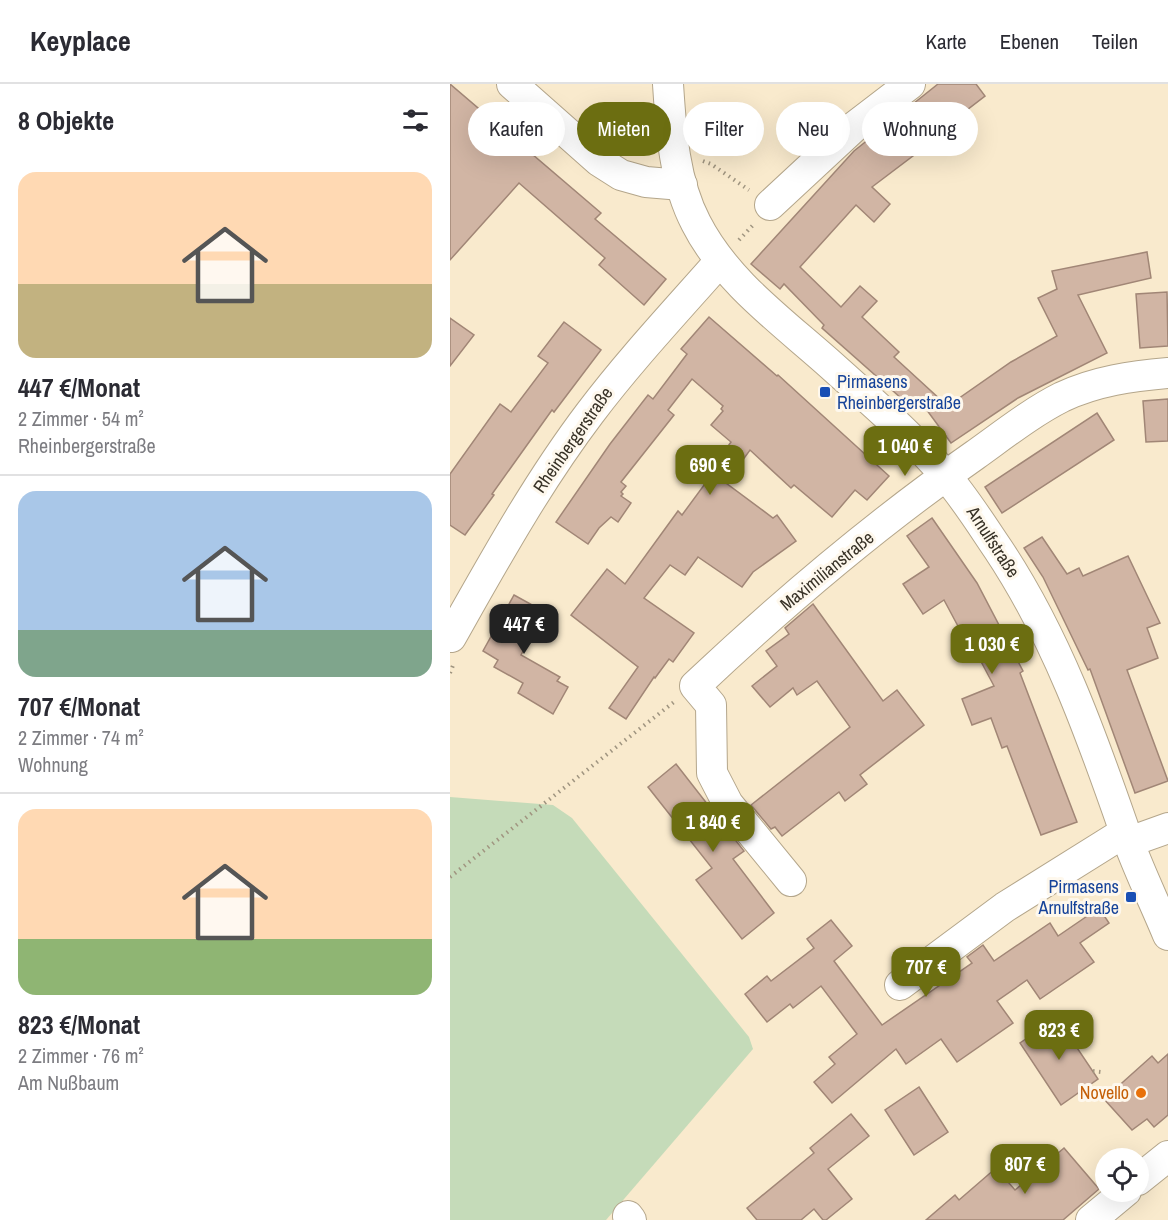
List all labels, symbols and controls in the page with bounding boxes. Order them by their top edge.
text: Keyplace [30,22,131,60]
text: Karte [926,27,967,56]
text: Ebenen [1000,27,1059,56]
text: Teilen [1092,27,1138,56]
chip: Kaufen [468,102,565,156]
chip: Mieten [577,102,671,156]
chip: Filter [683,102,764,156]
chip: Neu [776,102,850,156]
chip: Wohnung [862,102,978,156]
text: 8 Objekte [18,103,114,138]
icon: filters [399,104,432,137]
icon: home [171,211,279,319]
place label: Pirmasens Rheinbergerstraße [837,369,961,415]
text: 447 €/Monat [18,370,140,405]
street label: Rheinbergerstraße [527,382,618,498]
marker: Pirmasens Rheinbergerstraße [818,385,832,399]
text: 2 Zimmer · 54 m² [18,405,144,432]
pin: 1 040 € [850,426,960,477]
text: Rheinbergerstraße [18,432,156,459]
text: 1 040 € [878,432,932,459]
pin: 690 € [668,445,752,496]
text: 690 € [689,451,731,478]
street label: Arnulfstraße [960,500,1026,582]
street label: Maximilianstraße [775,525,879,616]
icon: home [171,530,279,638]
pin: 447 € [482,604,566,655]
text: 447 € [503,610,545,637]
pin: 1 030 € [937,624,1047,675]
text: 1 030 € [965,630,1019,657]
text: 707 €/Monat [18,689,140,724]
text: 2 Zimmer · 74 m² [18,724,144,751]
text: Wohnung [18,751,88,778]
pin: 1 840 € [658,802,768,853]
text: 1 840 € [686,808,740,835]
icon: home [171,848,279,956]
place label: Pirmasens Arnulfstraße [1038,874,1119,920]
marker: Pirmasens Arnulfstraße [1124,890,1138,904]
pin: 707 € [884,947,968,998]
text: 707 € [905,953,947,980]
text: 823 €/Monat [18,1007,140,1042]
pin: 823 € [1017,1010,1101,1061]
text: 823 € [1038,1016,1080,1043]
text: 2 Zimmer · 76 m² [18,1042,144,1069]
text: Am Nußbaum [18,1069,119,1096]
place label: Novello [1080,1080,1129,1105]
marker: Novello [1134,1086,1148,1100]
pin: 807 € [983,1144,1067,1195]
map controls [1095,1148,1149,1202]
button: locate [1095,1148,1149,1202]
text: 807 € [1004,1150,1046,1177]

